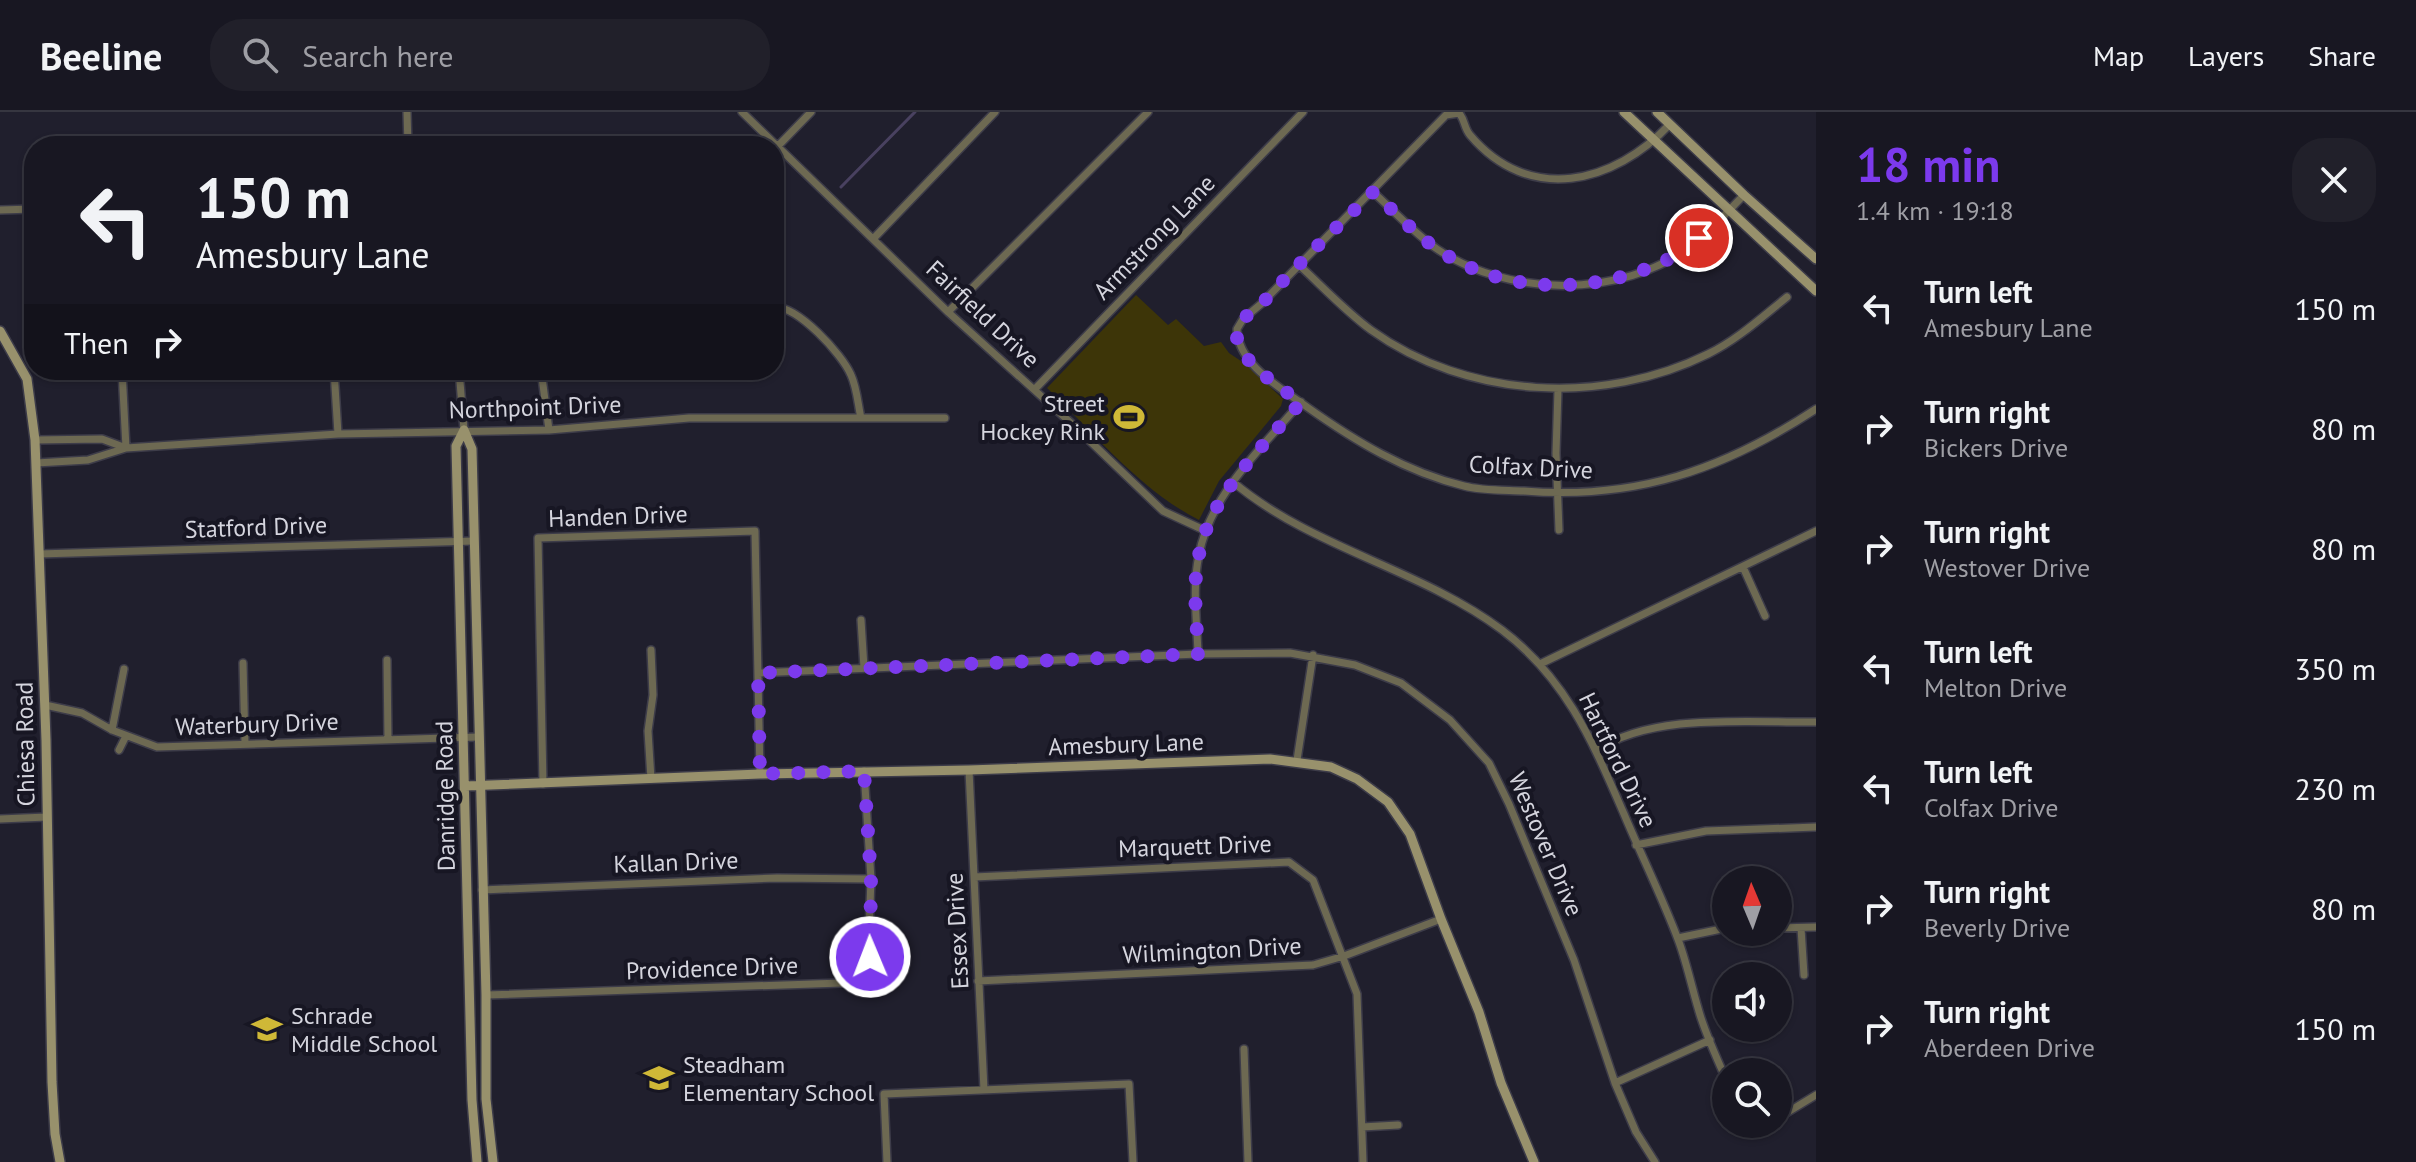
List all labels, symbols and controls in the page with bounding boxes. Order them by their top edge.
search box [210,19,770,91]
text: Beeline [40,31,162,80]
icon: search [238,33,282,77]
text: Search here [302,36,454,75]
text: Map [2093,37,2144,74]
text: Layers [2188,37,2264,74]
text: Share [2308,37,2376,74]
text: 18 min [1856,133,2000,195]
button: close [2292,138,2376,222]
text: 150 m [196,161,351,233]
icon: left [64,168,168,272]
street label: Armstrong Lane [1086,168,1222,306]
text: 1.4 km · 19:18 [1856,194,2014,227]
pin [1665,204,1733,272]
icon: arrive [1677,216,1721,260]
text: Amesbury Lane [196,231,430,278]
street label: Fairfield Drive [920,254,1046,374]
text: Turn left [1924,272,2032,311]
icon: left [1856,286,1900,330]
text: 150 m [2295,289,2376,328]
text: Amesbury Lane [1924,311,2093,344]
icon: right [145,320,189,364]
text: Then [64,323,129,362]
street label: Northpoint Drive [448,388,622,426]
place label: Street Hockey Rink [980,388,1105,447]
text: Turn right [1924,392,2050,431]
sports icon: Street Hockey Rink [1112,400,1146,434]
icon: right [1856,406,1900,450]
text: 80 m [2311,409,2376,448]
text: Bickers Drive [1924,431,2068,464]
street label: Colfax Drive [1468,448,1594,486]
street label: Handen Drive [548,498,688,534]
street label: Statford Drive [184,509,328,545]
text: Turn right [1924,512,2050,551]
icon: right [1856,526,1900,570]
text: 80 m [2311,529,2376,568]
text: Westover Drive [1924,551,2090,584]
text: Turn left [1924,632,2032,671]
icon: left [1856,646,1900,690]
text: 350 m [2295,649,2376,688]
text: Melton Drive [1924,671,2067,704]
street label: Chiesa Road [8,681,42,807]
street label: Hartford Drive [1572,687,1664,833]
street label: Waterbury Drive [175,706,339,742]
street label: Danridge Road [428,720,462,872]
street label: Amesbury Lane [1048,726,1204,762]
text: Turn left [1924,752,2032,791]
icon: left [1856,766,1900,810]
street label: Westover Drive [1502,767,1590,921]
text: 230 m [2295,769,2376,808]
text: Colfax Drive [1924,791,2058,824]
street label: Marquett Drive [1118,828,1272,864]
street label: Kallan Drive [613,844,739,880]
north arrow [1712,866,1792,946]
map controls [1712,866,1792,1138]
street label: Essex Drive [938,872,976,990]
text: Turn right [1924,872,2050,911]
icon: right [1856,886,1900,930]
text: 80 m [2311,889,2376,928]
text: Beverly Drive [1924,911,2070,944]
position arrow [828,915,912,999]
street label: Wilmington Drive [1122,930,1302,970]
street label: Providence Drive [625,950,799,986]
button: sound [1712,962,1792,1042]
text: Turn right [1924,992,2050,1031]
place label: Schrade Middle School [291,1000,437,1059]
icon: right [1856,1006,1900,1050]
text: 150 m [2295,1009,2376,1048]
school or university icon: Schrade Middle School [250,1012,284,1046]
text: Aberdeen Drive [1924,1031,2095,1064]
place label: Steadham Elementary School [683,1049,874,1108]
button: search [1712,1058,1792,1138]
school or university icon: Steadham Elementary School [642,1061,676,1095]

